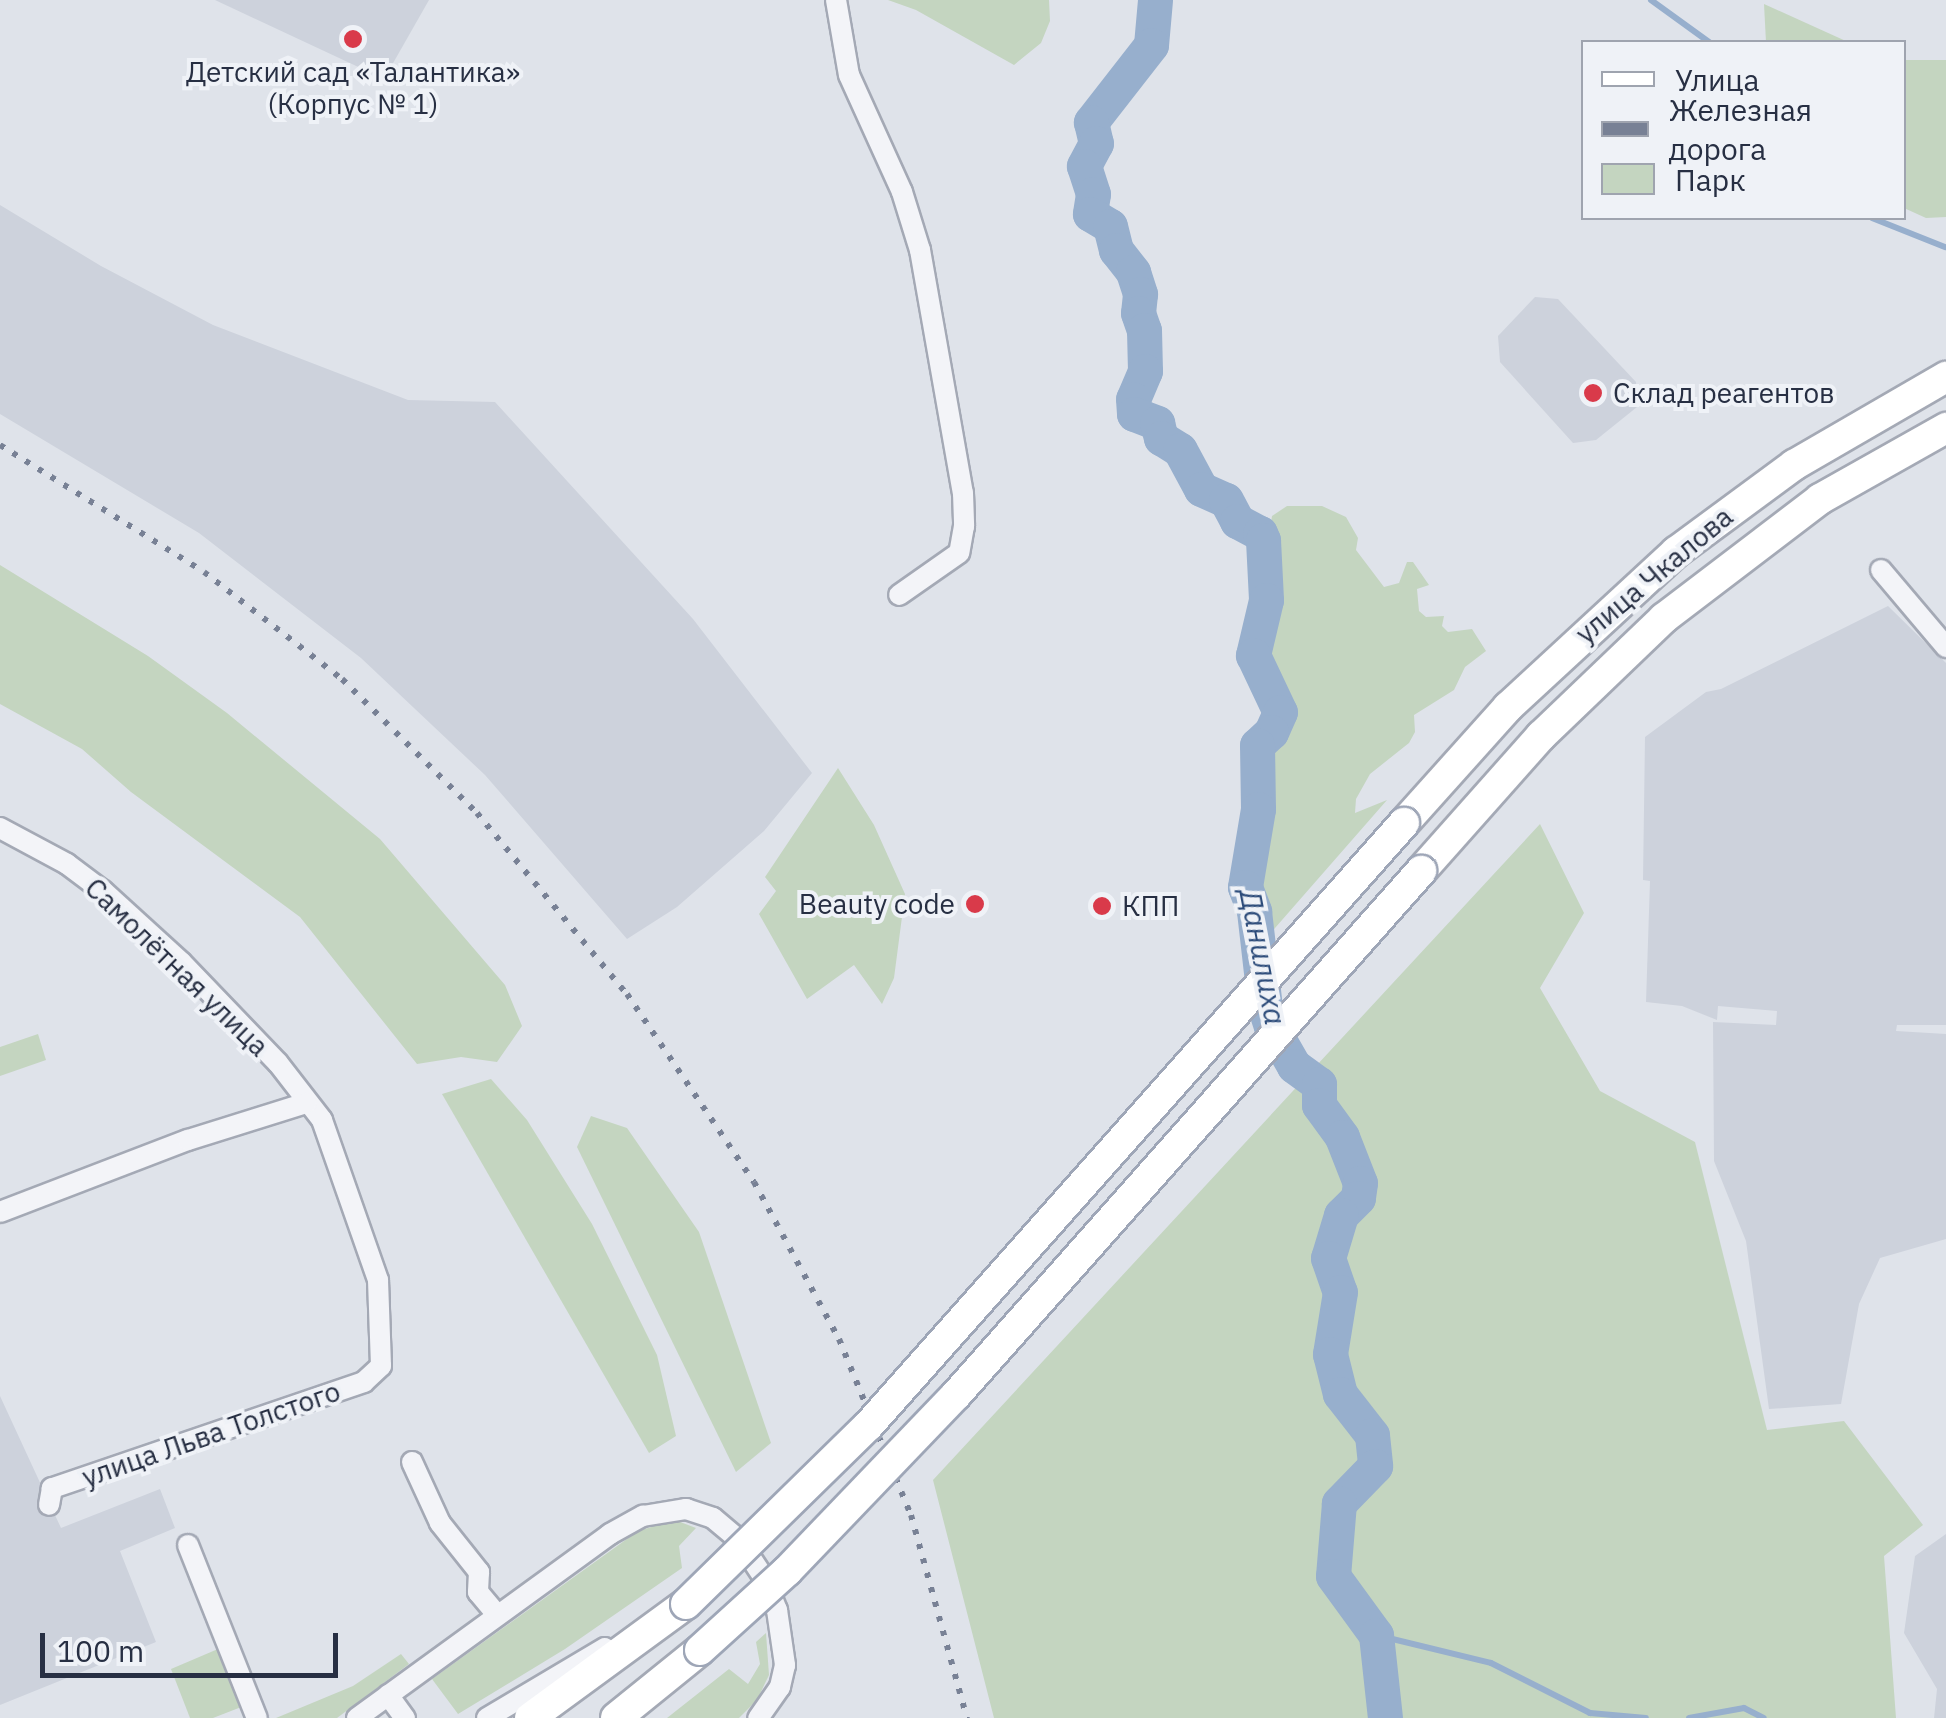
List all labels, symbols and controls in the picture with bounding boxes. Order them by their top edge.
marker: Детский сад «Талантика» (Корпус № 1) [342,28,364,50]
legend [1581,40,1906,220]
place label: Детский сад «Талантика» (Корпус № 1) [186,55,520,121]
text: Улица [1675,60,1760,99]
text: Железная дорога [1669,90,1812,168]
text: Парк [1675,160,1746,199]
place label: Склад реагентов [1613,376,1835,410]
marker: Склад реагентов [1582,382,1604,404]
street label: улица Чкалова [1569,500,1739,650]
street label: Самолётная улица [78,871,276,1063]
water label: Данилиха [1232,886,1294,1028]
place label: Beauty code [799,887,955,921]
place label: КПП [1122,889,1179,923]
marker: Beauty code [964,893,986,915]
marker: КПП [1091,895,1113,917]
street label: улица Льва Толстого [78,1374,344,1494]
scale bar [45,1613,342,1675]
text: 100 m [57,1631,144,1670]

